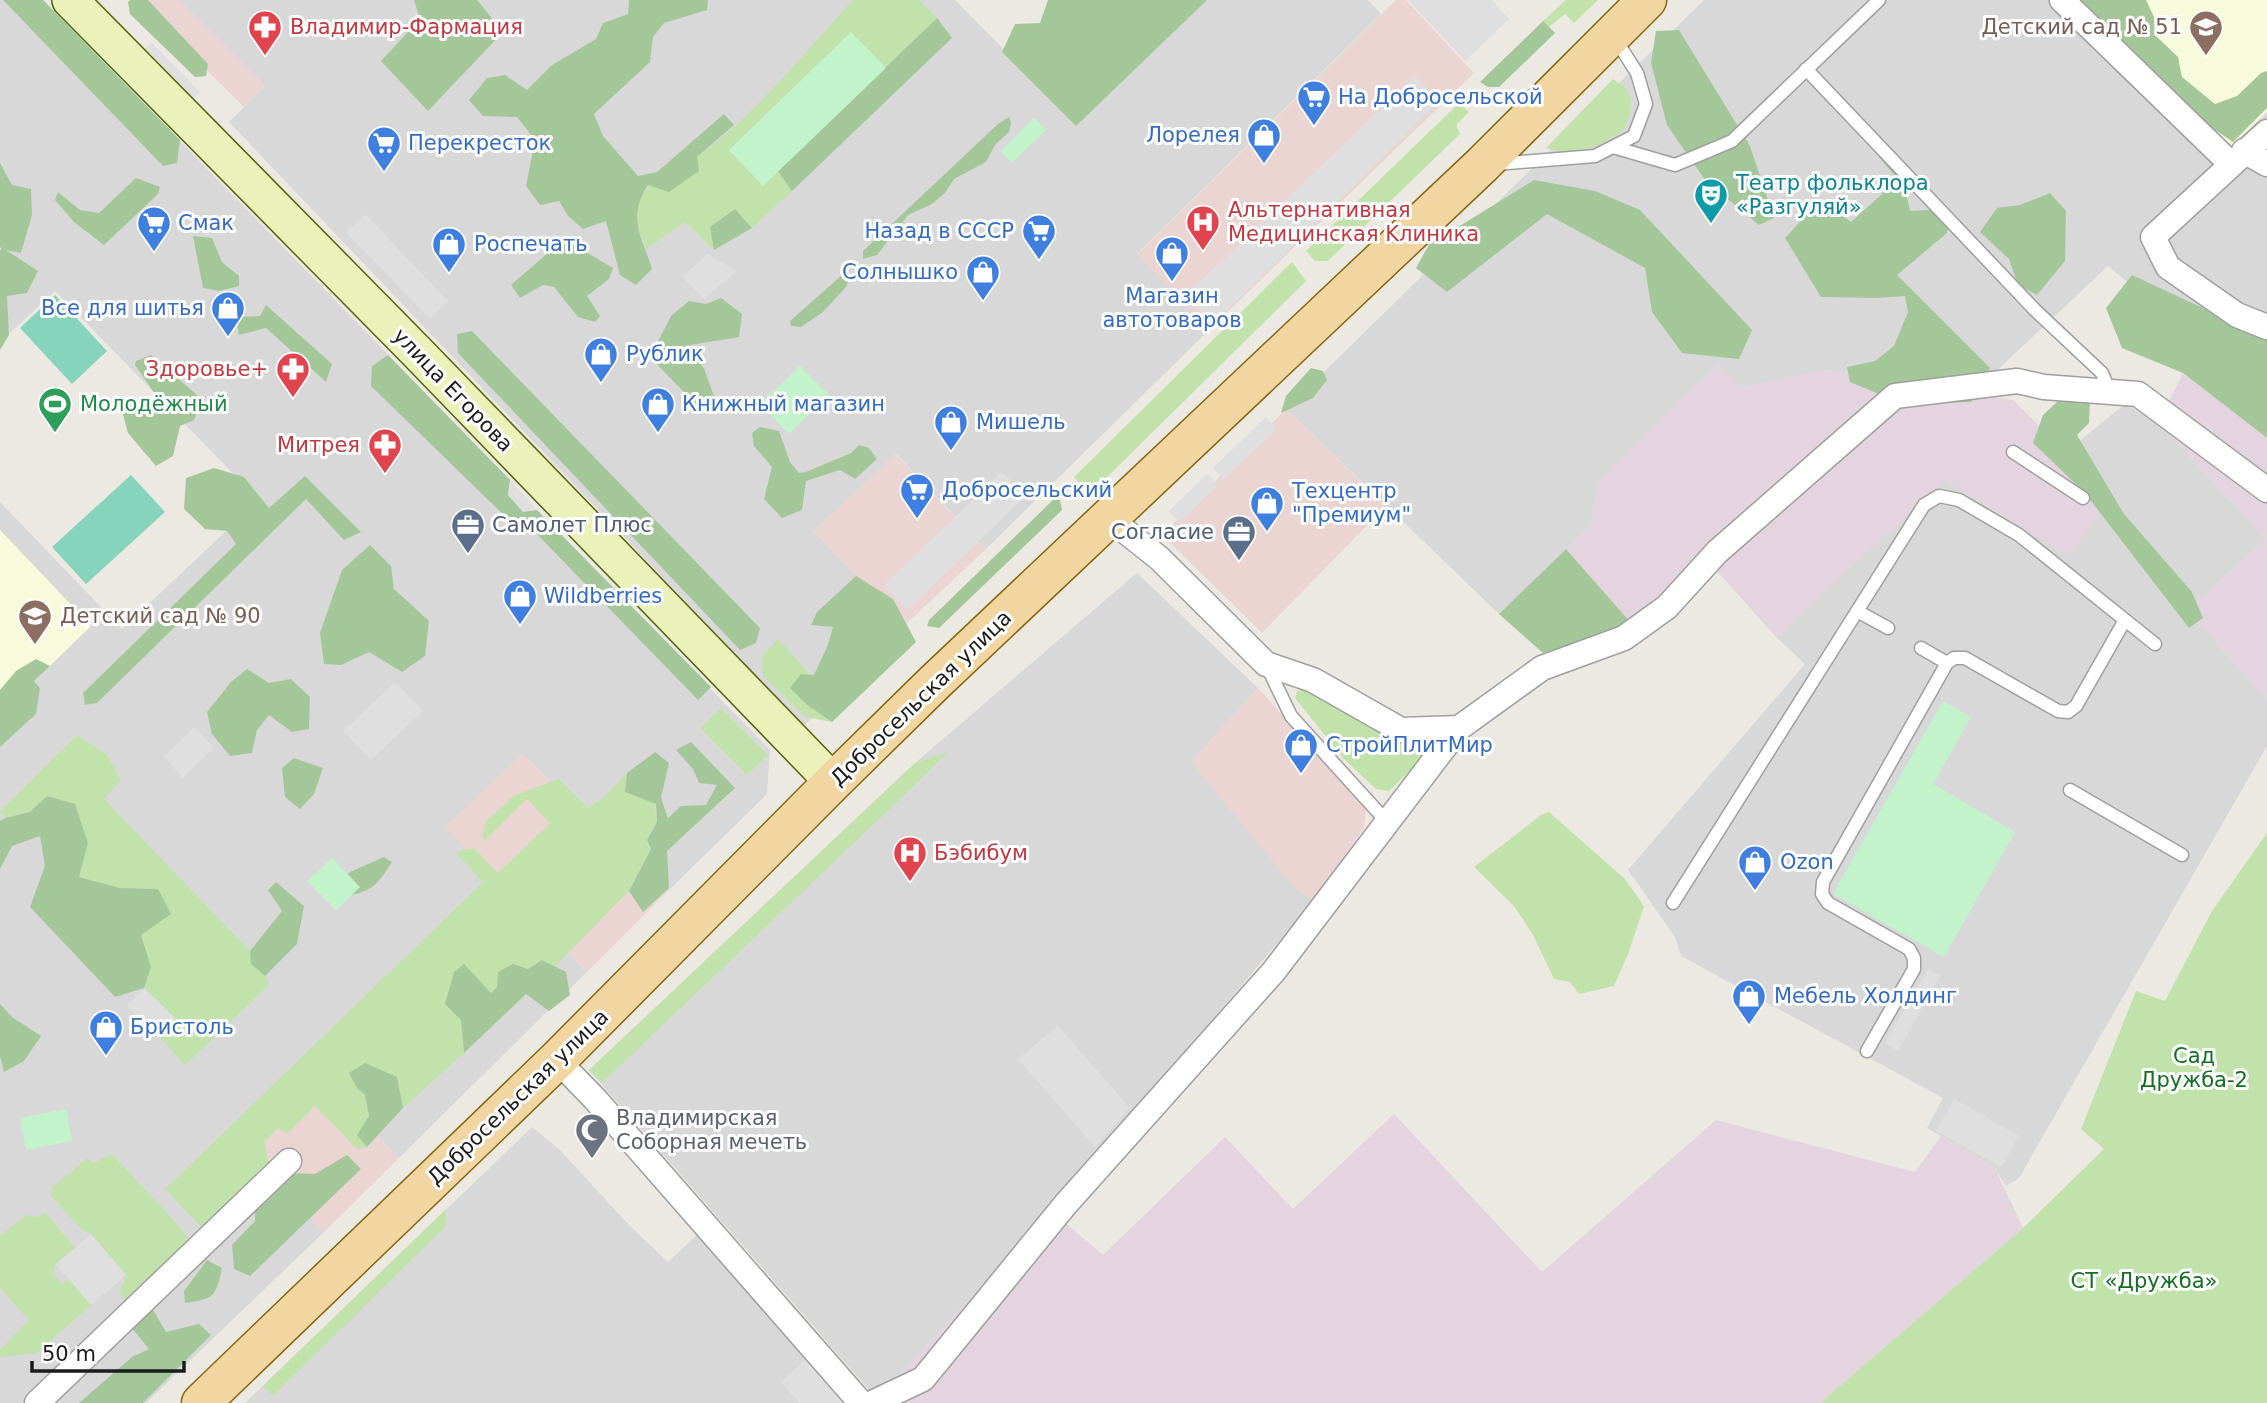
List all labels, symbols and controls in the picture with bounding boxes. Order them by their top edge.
pharmacy icon: Владимир-Фармация [246,8,284,57]
school or university icon: Детский сад № 51 [2187,8,2225,57]
place label: Владимир-Фармация [290,15,523,39]
place label: Детский сад № 51 [1981,15,2182,39]
supermarket icon: На Добросельской [1295,78,1333,127]
place label: На Добросельской [1338,85,1543,109]
shop icon: Лорелея [1245,116,1283,165]
place label: Лорелея [1146,123,1240,147]
supermarket icon: Перекресток [365,124,403,173]
place label: Перекресток [408,131,551,155]
place label: Театр фольклора «Разгуляй» [1735,171,1929,219]
theatre icon: Театр фольклора «Разгуляй» [1692,176,1730,225]
place label: Альтернативная Mедицинская Kлиника [1228,198,1479,246]
hospital icon: Альтернативная Mедицинская Kлиника [1184,203,1222,252]
supermarket icon: Смак [135,204,173,253]
place label: Смак [178,211,234,235]
supermarket icon: Назад в СССР [1020,212,1058,261]
place label: Назад в СССР [864,219,1014,243]
shop icon: Роспечать [430,225,468,274]
place label: Роспечать [474,232,588,256]
shop icon: Магазин автотоваров [1153,234,1191,283]
shop icon: Солнышко [964,253,1002,302]
place label: Солнышко [842,260,958,284]
place label: Магазин автотоваров [1102,284,1242,332]
shop icon: Все для шитья [209,289,247,338]
place label: Все для шитья [41,296,204,320]
street label: улица Егорова [388,323,518,457]
shop icon: Рублик [582,335,620,384]
place label: Рублик [626,342,704,366]
pharmacy icon: Здоровье+ [274,350,312,399]
place label: Здоровье+ [146,357,268,381]
sports icon: Молодёжный [36,385,74,434]
shop icon: Книжный магазин [639,385,677,434]
place label: Молодёжный [80,392,228,416]
place label: Книжный магазин [682,392,885,416]
shop icon: Мишель [932,403,970,452]
place label: Мишель [976,410,1066,434]
pharmacy icon: Митрея [366,426,404,475]
place label: Митрея [277,433,360,457]
supermarket icon: Добросельский [898,471,936,520]
place label: Добросельский [942,478,1112,502]
place label: Техцентр "Премиум" [1291,479,1411,527]
shop icon: Техцентр "Премиум" [1248,484,1286,533]
office icon: Самолет Плюс [449,506,487,555]
place label: Самолет Плюс [492,513,652,537]
office icon: Согласие [1220,513,1258,562]
place label: Согласие [1111,520,1214,544]
shop icon: Wildberries [501,577,539,626]
place label: Wildberries [544,584,662,608]
school or university icon: Детский сад № 90 [16,597,54,646]
place label: Детский сад № 90 [60,604,261,628]
street label: Добросельская улица [826,605,1016,791]
shop icon: СтройПлитМир [1282,726,1320,775]
place label: СтройПлитМир [1326,733,1493,757]
hospital icon: Бэбибум [891,834,929,883]
place label: Бэбибум [934,841,1028,865]
shop icon: Ozon [1736,843,1774,892]
place label: Ozon [1780,850,1834,874]
shop icon: Мебель Холдинг [1730,977,1768,1026]
place label: Мебель Холдинг [1774,984,1957,1008]
street label: Добросельская улица [423,1004,613,1190]
shop icon: Бристоль [87,1008,125,1057]
place label: Бристоль [130,1015,234,1039]
park label: Сад Дружба-2 [2140,1044,2248,1092]
place label: Владимирская Соборная мечеть [616,1106,807,1154]
mosque icon: Владимирская Соборная мечеть [573,1111,611,1160]
park label: СТ «Дружба» [2071,1269,2217,1293]
scale bar [32,1330,184,1374]
text: 50 m [42,1342,96,1366]

